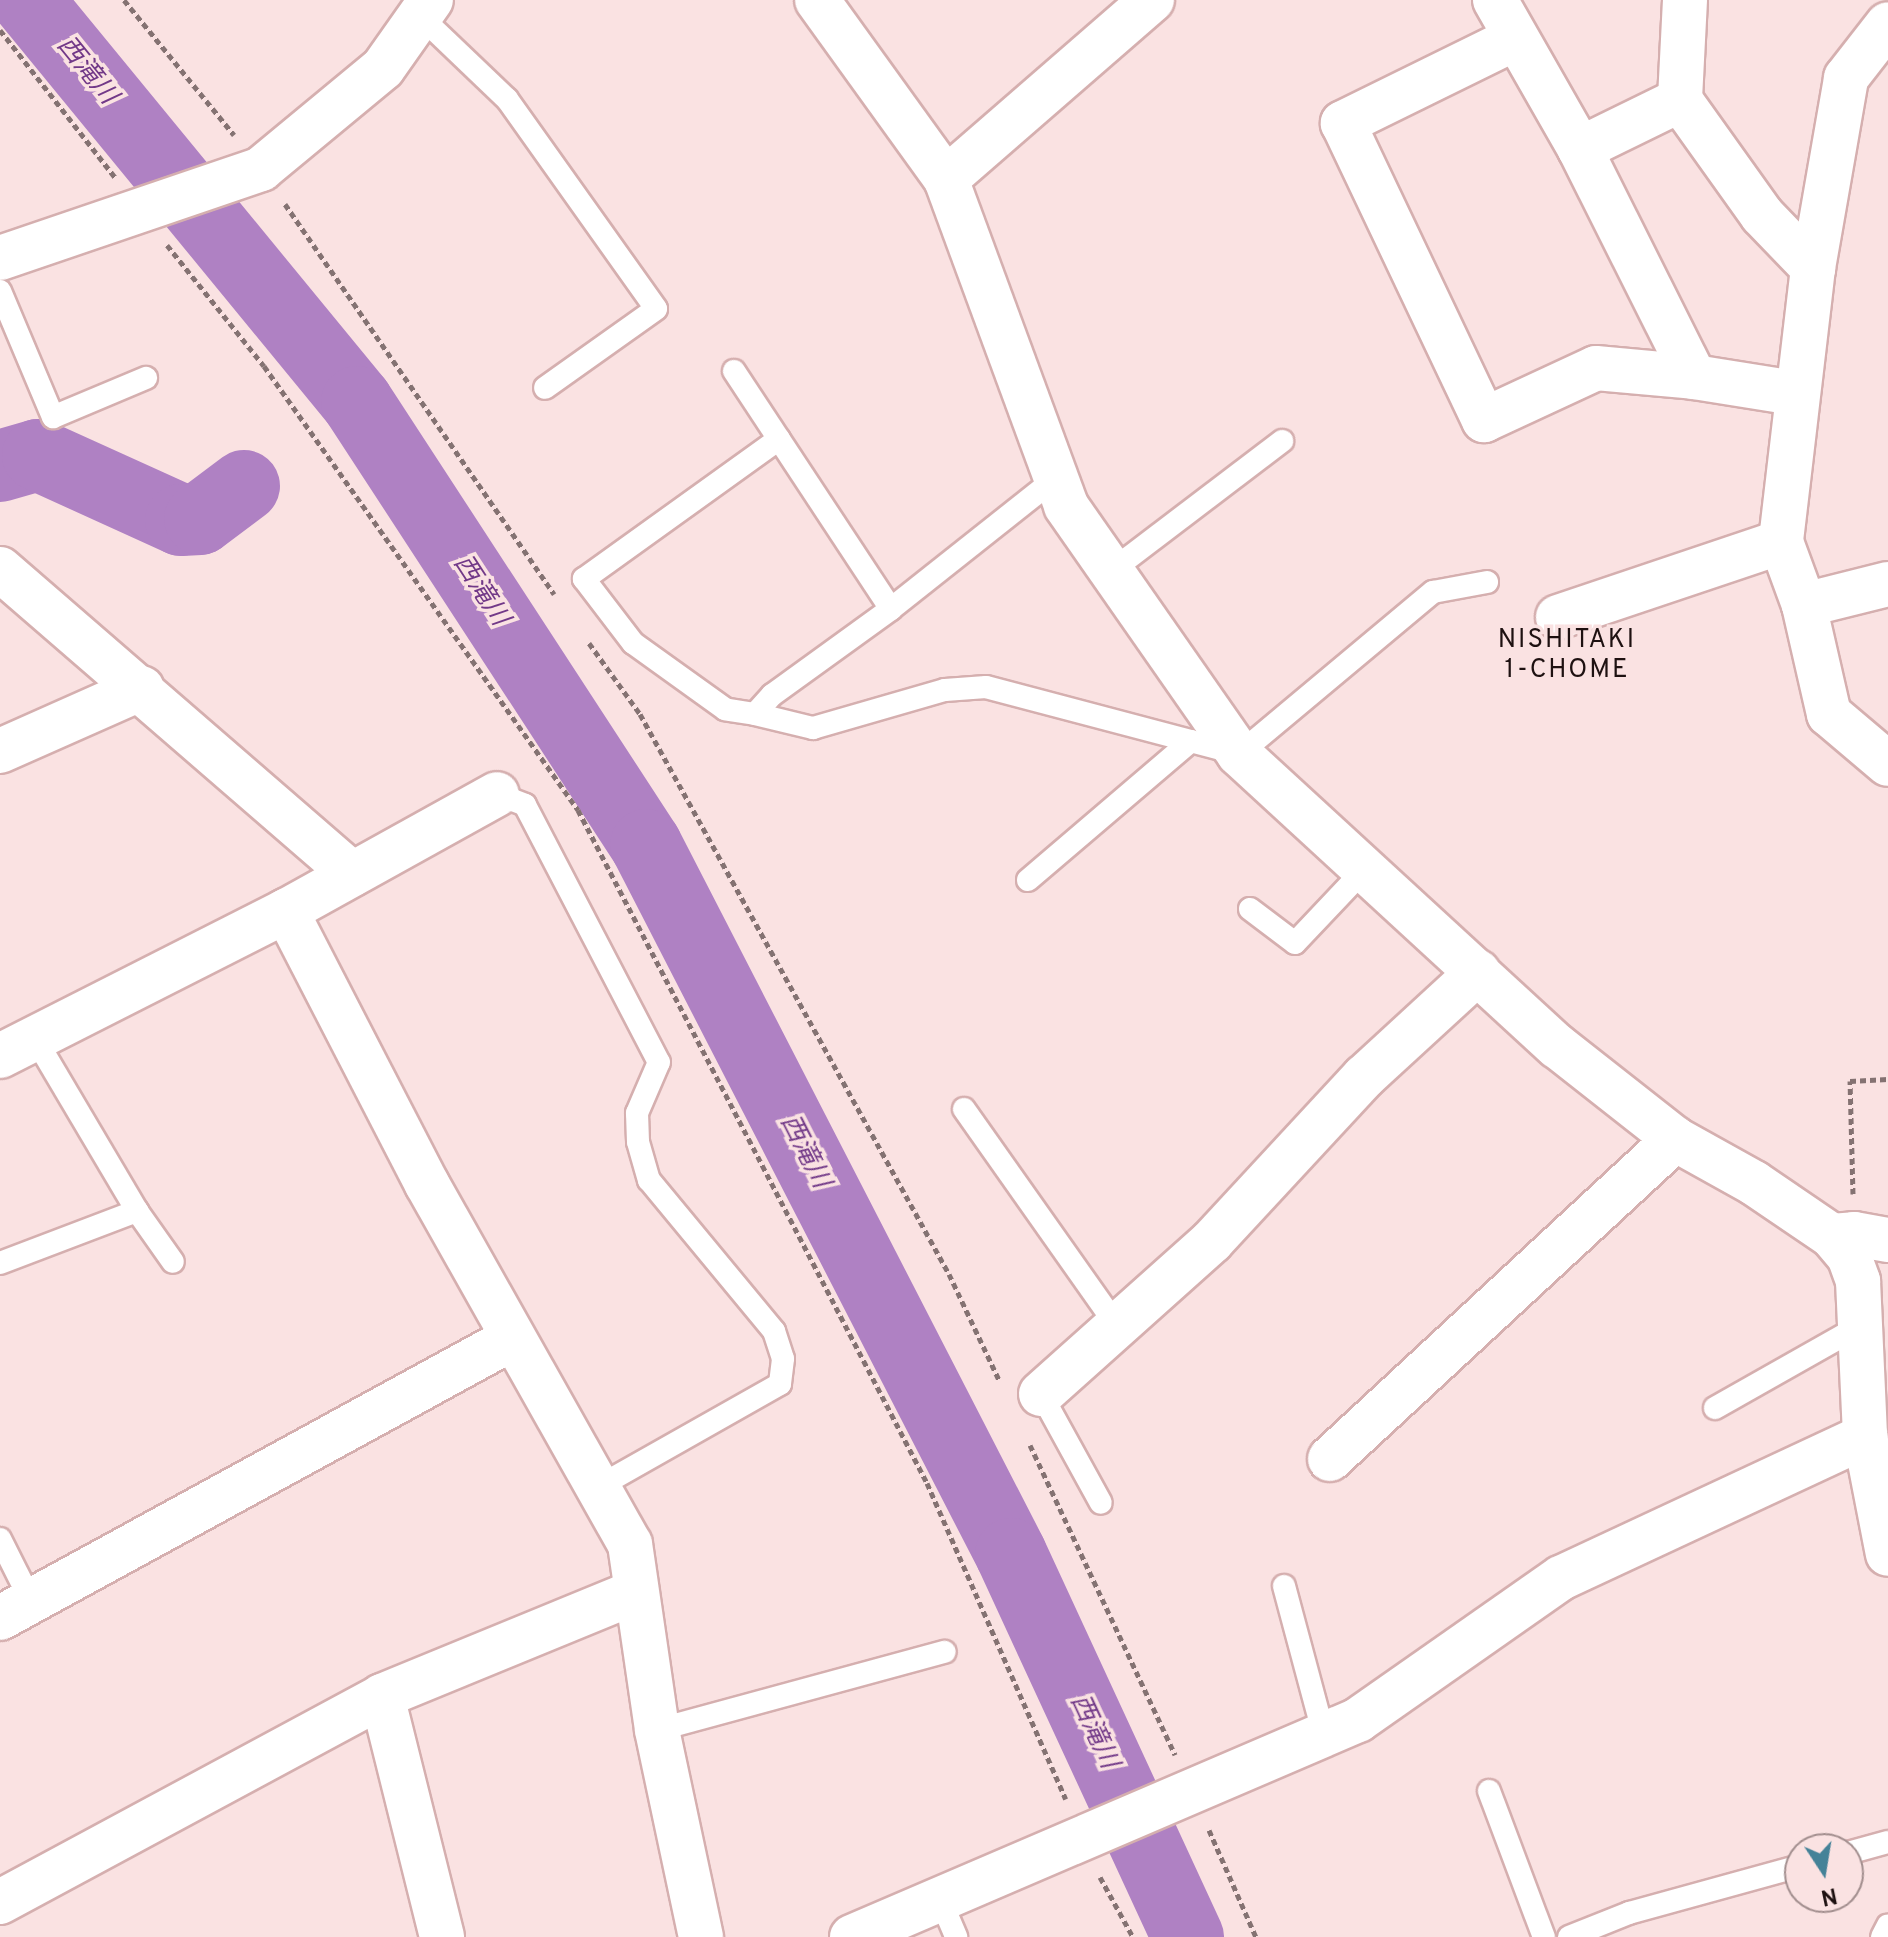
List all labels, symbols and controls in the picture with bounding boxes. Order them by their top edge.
water label: 西滝川 [49,31,123,111]
water label: 西滝川 [446,550,514,632]
district label: NISHITAKI 1-CHOME [1498,625,1636,686]
water label: 西滝川 [772,1110,836,1194]
water label: 西滝川 [1062,1690,1124,1774]
north arrow [1784,1833,1864,1913]
text: N [1818,1880,1839,1910]

